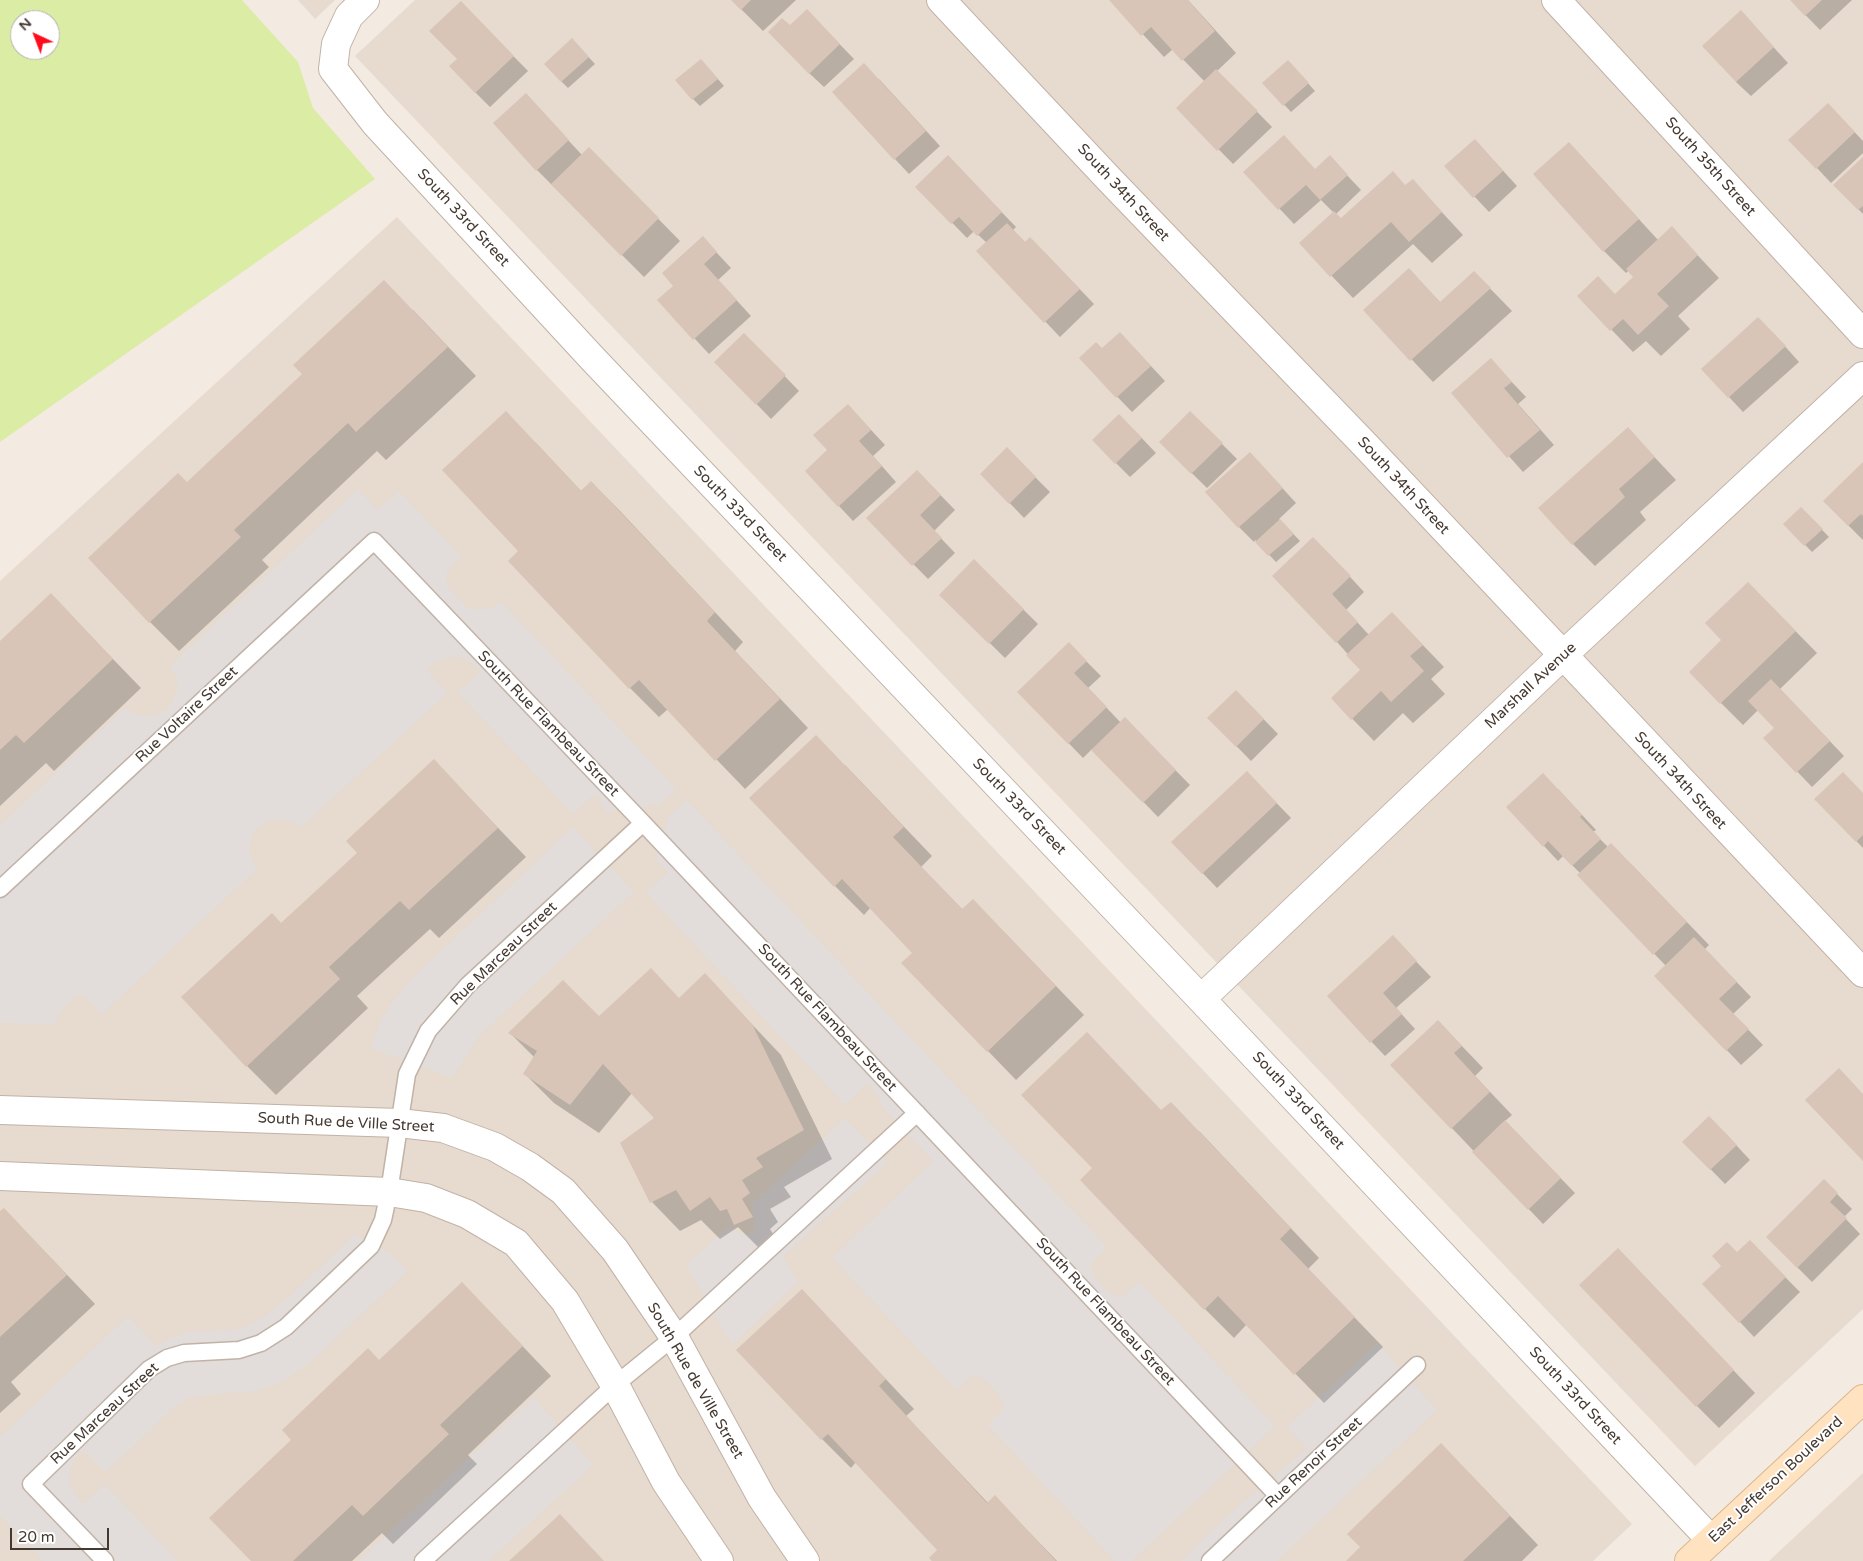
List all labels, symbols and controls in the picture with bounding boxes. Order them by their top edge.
north arrow [10,10,60,60]
text: N [15,14,35,34]
street label: South 35th Street [1661,114,1759,220]
street label: South 34th Street [1073,141,1173,245]
street label: South 33rd Street [413,165,513,271]
street label: South 34th Street [1353,434,1453,538]
street label: South 33rd Street [689,462,791,566]
street label: Marshall Avenue [1482,639,1580,733]
street label: South Rue Flambeau Street [474,647,622,801]
street label: Rue Voltaire Street [132,663,242,767]
street label: South 34th Street [1630,729,1730,833]
street label: South 33rd Street [968,755,1070,859]
street label: Rue Marceau Street [447,898,561,1010]
street label: South Rue Flambeau Street [754,940,900,1096]
street label: South 33rd Street [1248,1048,1348,1154]
street label: South Rue de Ville Street [257,1109,435,1137]
street label: South Rue Flambeau Street [1032,1234,1178,1390]
street label: South Rue de Ville Street [643,1300,747,1462]
street label: South 33rd Street [1525,1343,1625,1449]
street label: Rue Marceau Street [47,1359,163,1469]
street label: Rue Renoir Street [1262,1413,1366,1513]
street label: East Jefferson Boulevard [1705,1413,1847,1547]
scale bar [12,1518,111,1550]
text: 20 m [18,1528,55,1546]

